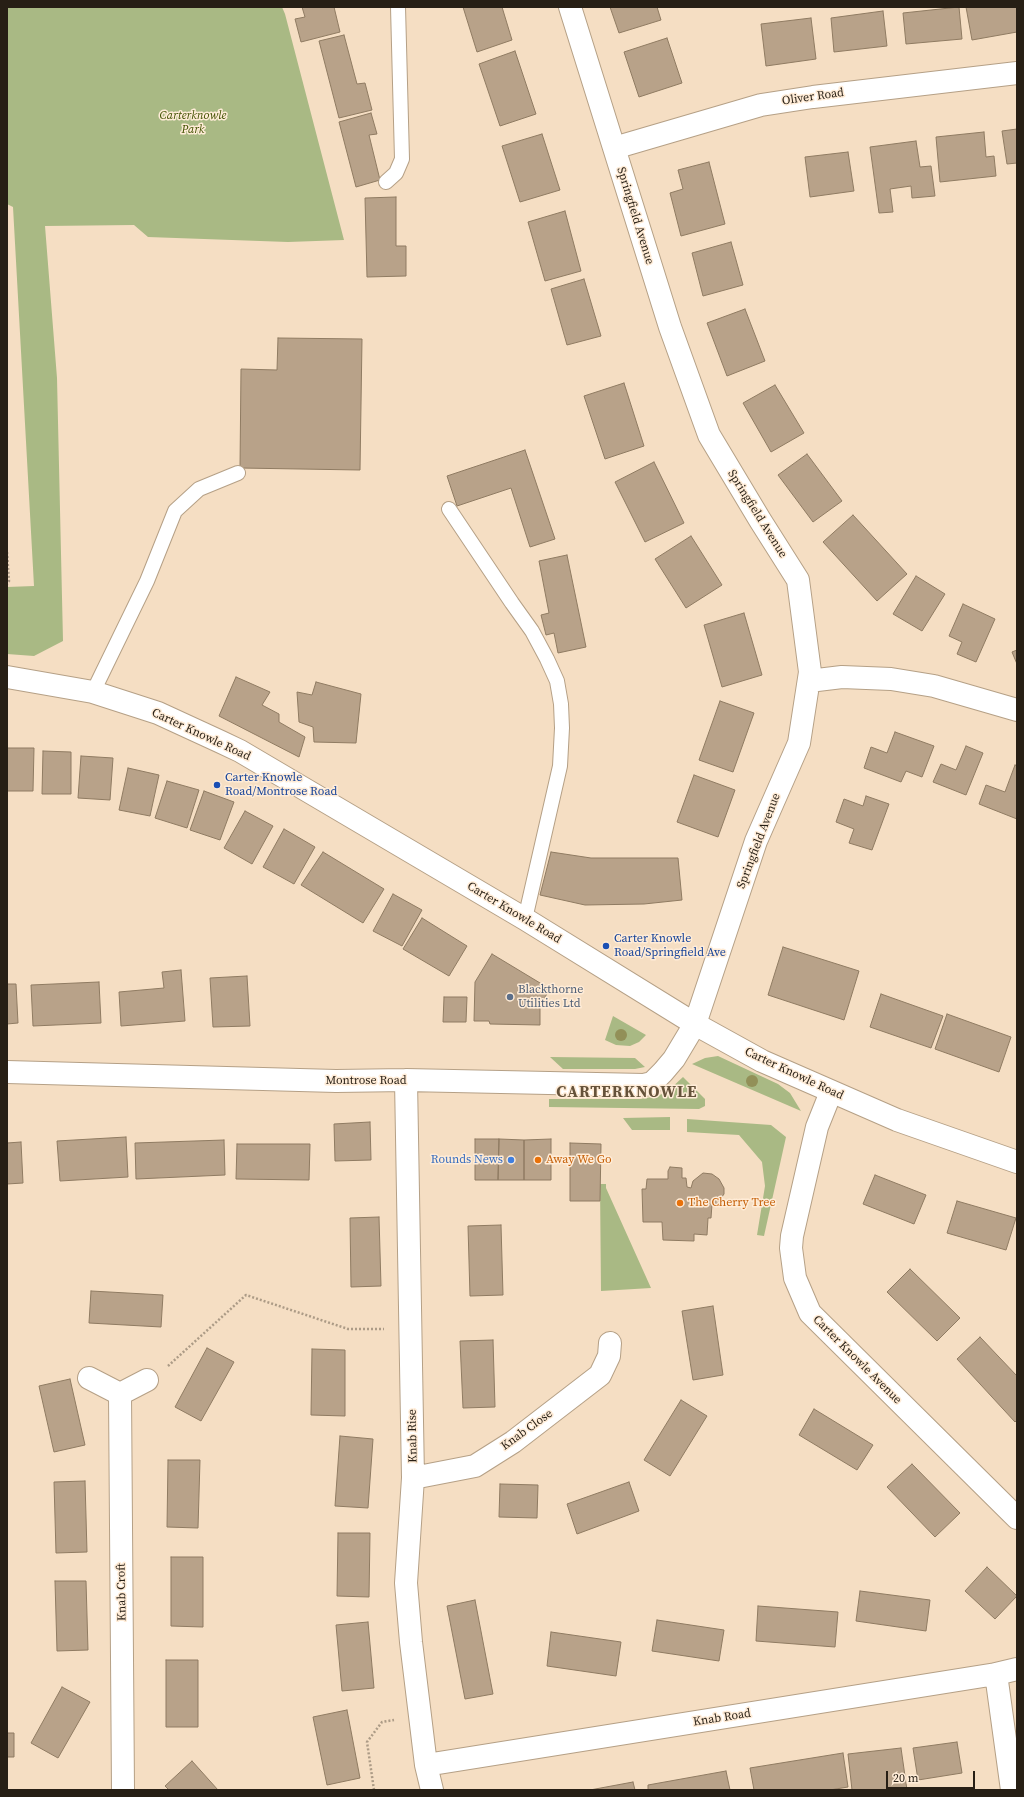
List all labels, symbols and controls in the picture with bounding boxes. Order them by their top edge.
street label: Oliver Road [781,86,845,108]
park label: Carterknowle Park [160,109,226,137]
street label: Springfield Avenue [613,166,657,266]
street label: Springfield Avenue [724,467,790,561]
street label: Carter Knowle Road [149,706,253,764]
place label: Carter Knowle Road/Montrose Road [225,771,337,799]
marker: Carter Knowle Road/Montrose Road [212,780,222,790]
street label: Springfield Avenue [734,791,784,891]
street label: Carter Knowle Road [464,879,564,947]
place label: Carter Knowle Road/Springfield Ave [614,932,726,960]
marker: Carter Knowle Road/Springfield Ave [601,941,611,951]
place label: Blackthorne Utilities Ltd [518,983,583,1011]
marker: Blackthorne Utilities Ltd [505,992,515,1002]
street label: Carter Knowle Road [742,1045,846,1103]
street label: Montrose Road [325,1074,407,1088]
district label: CARTERKNOWLE [556,1083,698,1103]
place label: Rounds News [431,1153,503,1167]
place label: Away We Go [546,1153,612,1167]
marker: Rounds News [506,1155,516,1165]
marker: Away We Go [533,1155,543,1165]
place label: The Cherry Tree [688,1196,776,1210]
marker: The Cherry Tree [675,1198,685,1208]
street label: Carter Knowle Avenue [810,1313,904,1407]
street label: Knab Close [498,1406,556,1454]
street label: Knab Rise [405,1409,421,1463]
street label: Knab Croft [114,1563,130,1621]
street label: Knab Road [692,1706,752,1730]
scale bar [888,1763,977,1789]
text: 20 m [893,1770,919,1786]

